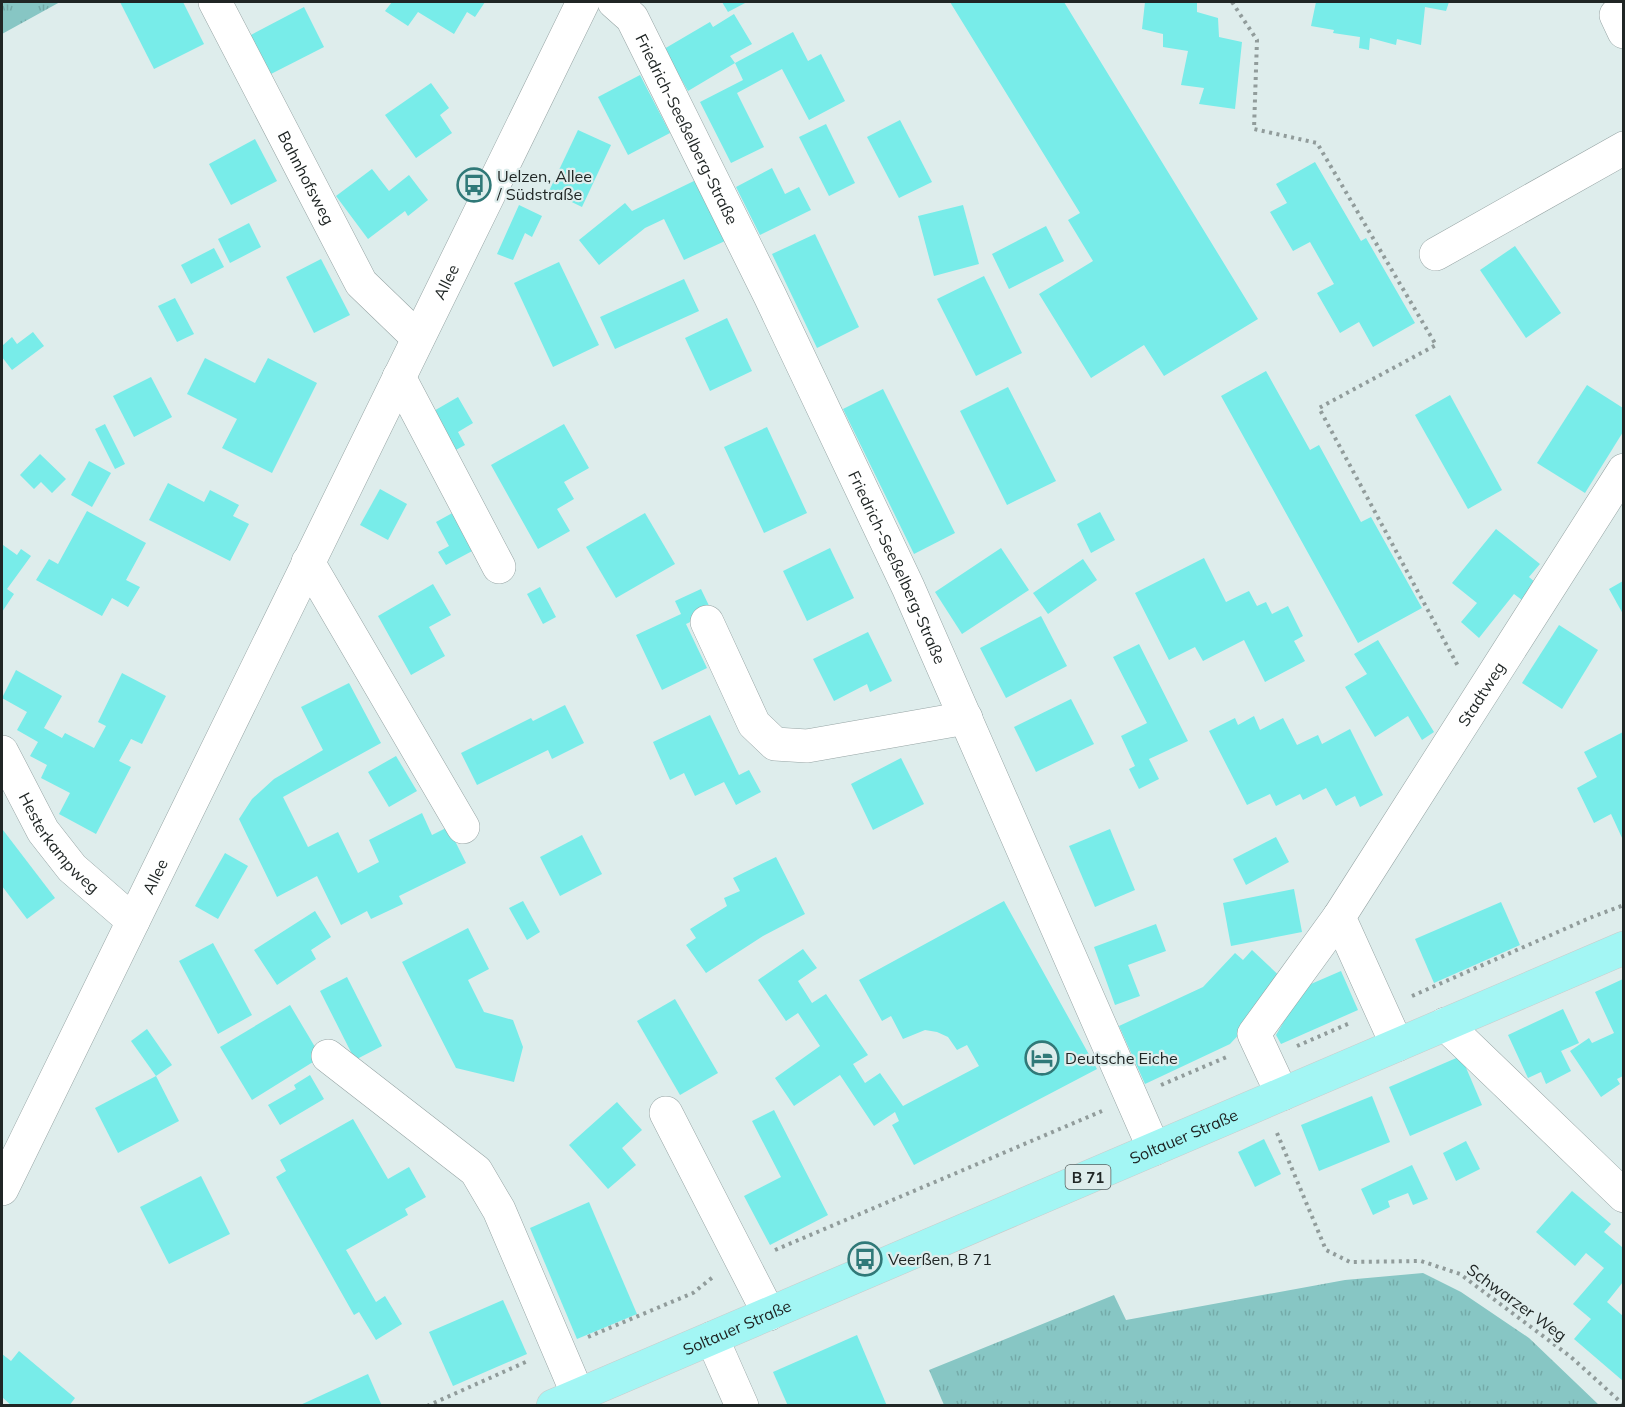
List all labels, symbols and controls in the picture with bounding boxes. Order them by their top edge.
street label: Friedrich-Seeßelberg-Straße [631,30,743,228]
street label: Bahnhofsweg [274,127,339,228]
place label: Uelzen, Allee / Südstraße [496,166,592,204]
bus stop icon: Uelzen, Allee / Südstraße [456,167,492,203]
street label: Allee [429,261,463,303]
street label: Friedrich-Seeßelberg-Straße [844,467,950,667]
street label: Stadtweg [1453,658,1509,730]
street label: Hesterkampweg [15,789,104,897]
street label: Allee [138,855,172,897]
hotel icon: Deutsche Eiche [1024,1040,1060,1076]
place label: Deutsche Eiche [1065,1048,1178,1068]
street label: Soltauer Straße [1127,1104,1241,1168]
road number: B 71 [1066,1165,1110,1189]
bus stop icon: Veerßen, B 71 [847,1241,883,1277]
place label: Veerßen, B 71 [888,1249,992,1269]
street label: Schwarzer Weg [1463,1259,1571,1345]
street label: Soltauer Straße [680,1295,794,1359]

